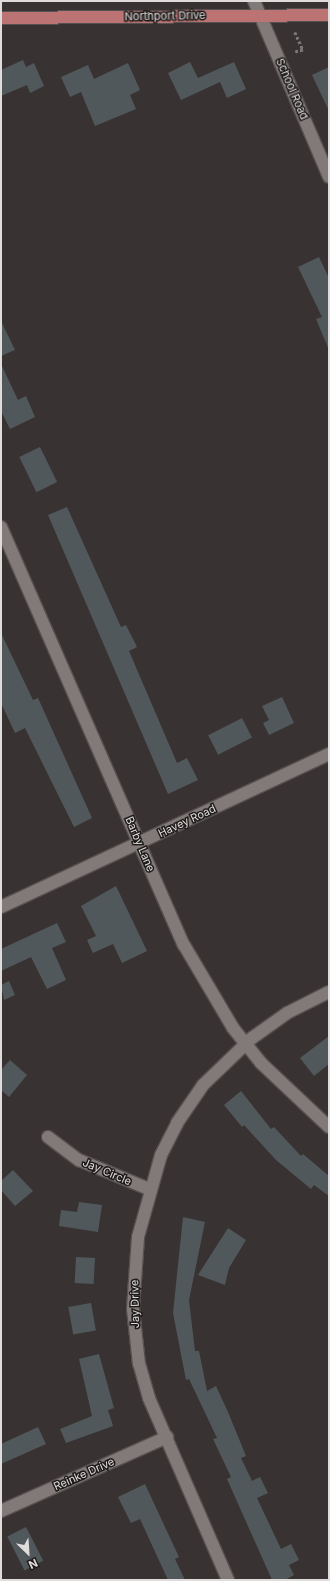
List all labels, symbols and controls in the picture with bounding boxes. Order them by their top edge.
street label: Northport Drive [124,9,206,23]
street label: School Road [273,56,311,122]
street label: Havey Road [156,802,218,840]
street label: Barby Lane [122,814,158,874]
street label: Jay Circle [81,1156,133,1188]
street label: Jay Drive [128,1279,142,1329]
street label: Reinke Drive [52,1455,116,1493]
north arrow [8,1533,48,1573]
text: N [26,1556,40,1572]

